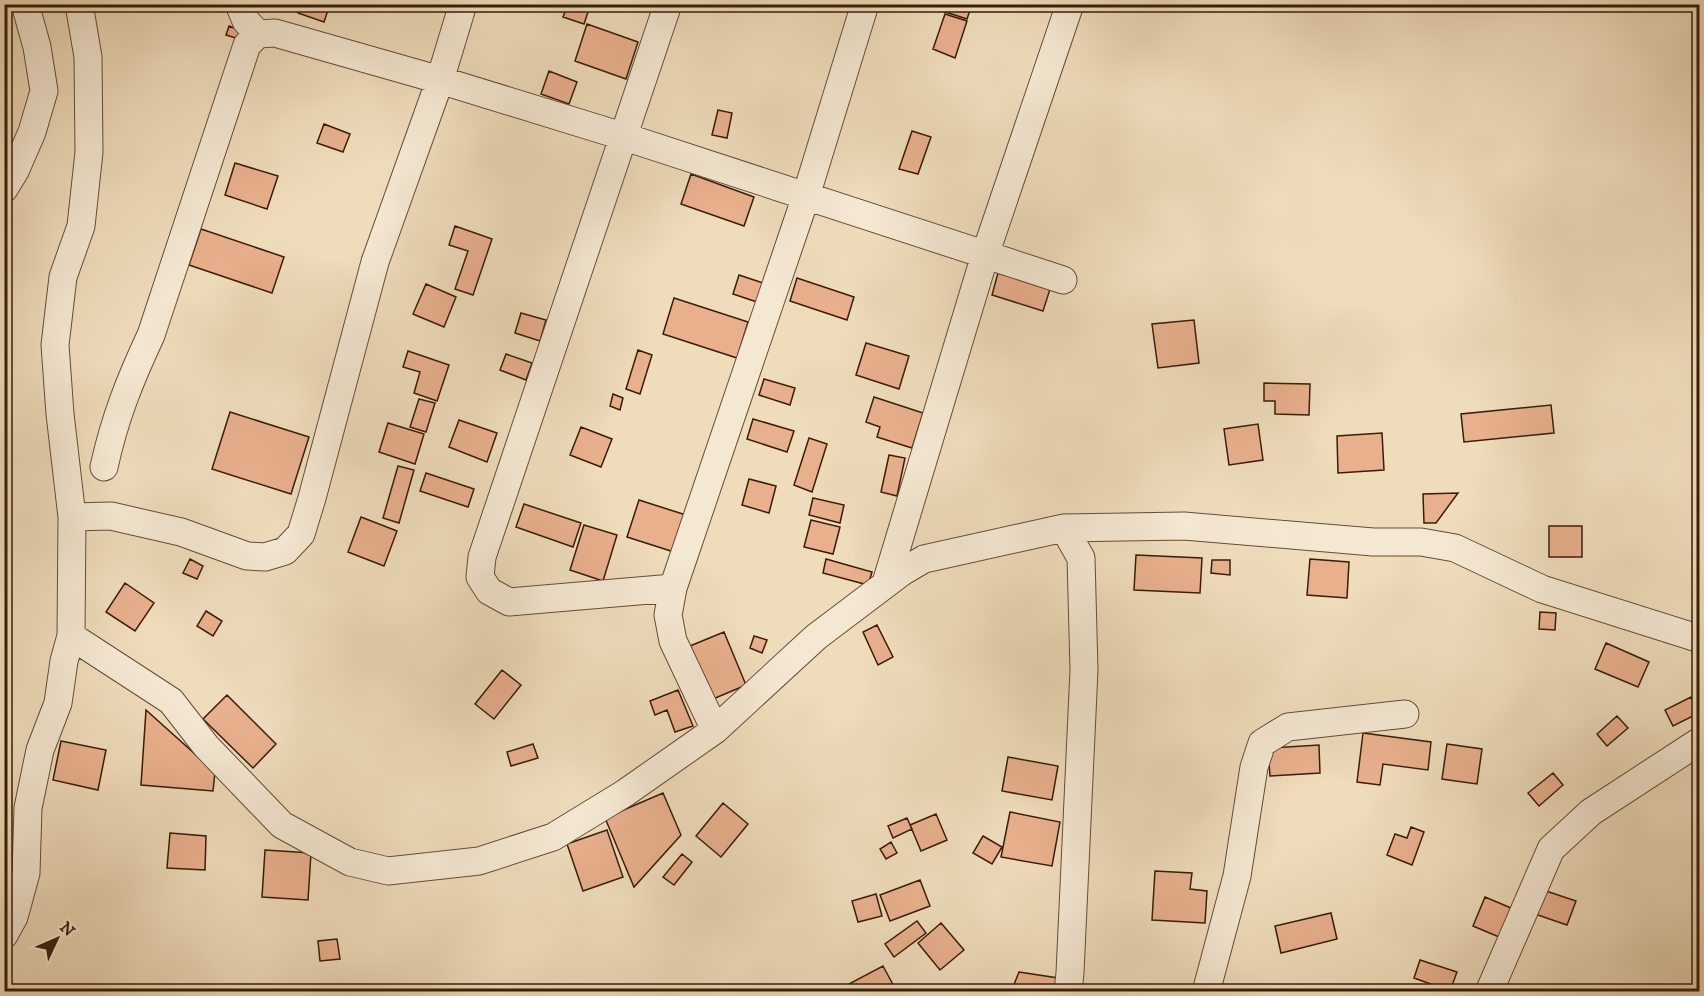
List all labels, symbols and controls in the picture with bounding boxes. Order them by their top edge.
north arrow [27,909,87,969]
text: N [55,918,79,941]

